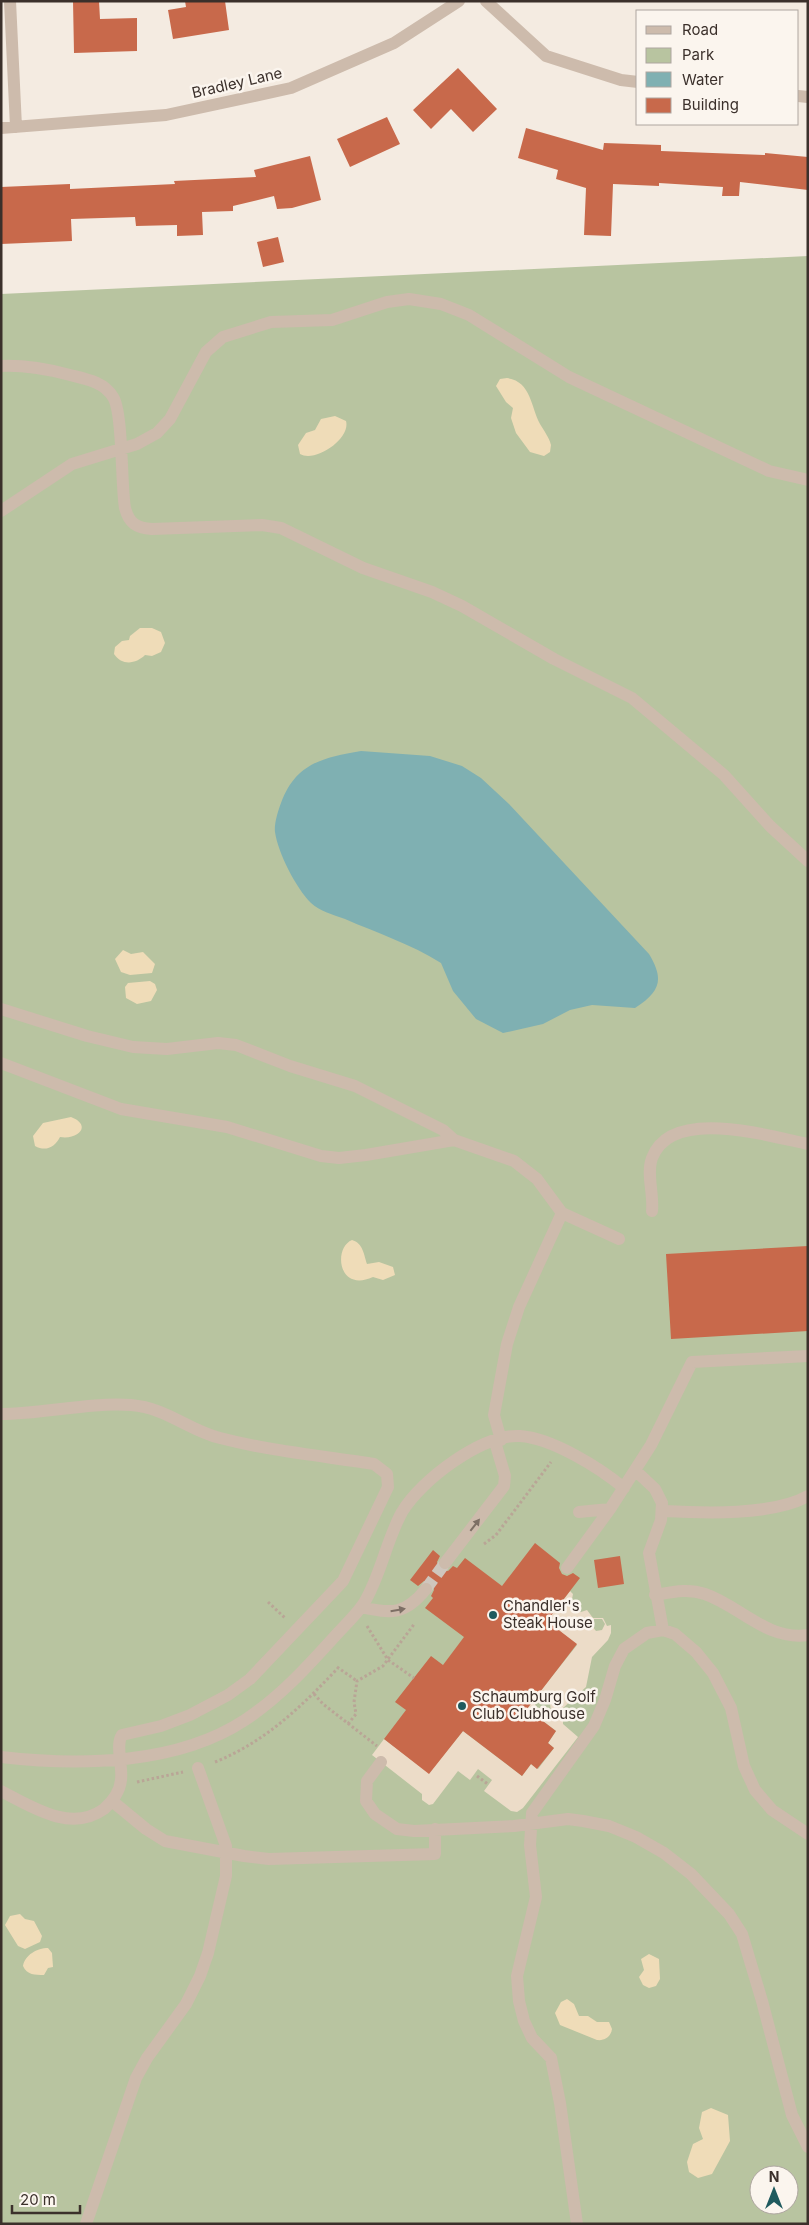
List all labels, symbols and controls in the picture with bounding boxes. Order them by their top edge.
legend [636,10,799,125]
text: Road [682,20,718,39]
text: Park [682,45,715,64]
street label: Bradley Lane [190,63,284,102]
text: Water [682,70,724,89]
text: Building [682,95,739,114]
one-way arrow [470,1518,480,1531]
place label: Chandler's Steak House [503,1596,593,1632]
one-way arrow [390,1606,406,1614]
marker: Chandler's Steak House [487,1609,499,1621]
place label: Schaumburg Golf Club Clubhouse [472,1687,596,1723]
marker: Schaumburg Golf Club Clubhouse [456,1700,468,1712]
north arrow [749,2165,799,2215]
text: N [769,2168,779,2185]
scale bar [12,2182,80,2214]
text: 20 m [20,2190,56,2209]

